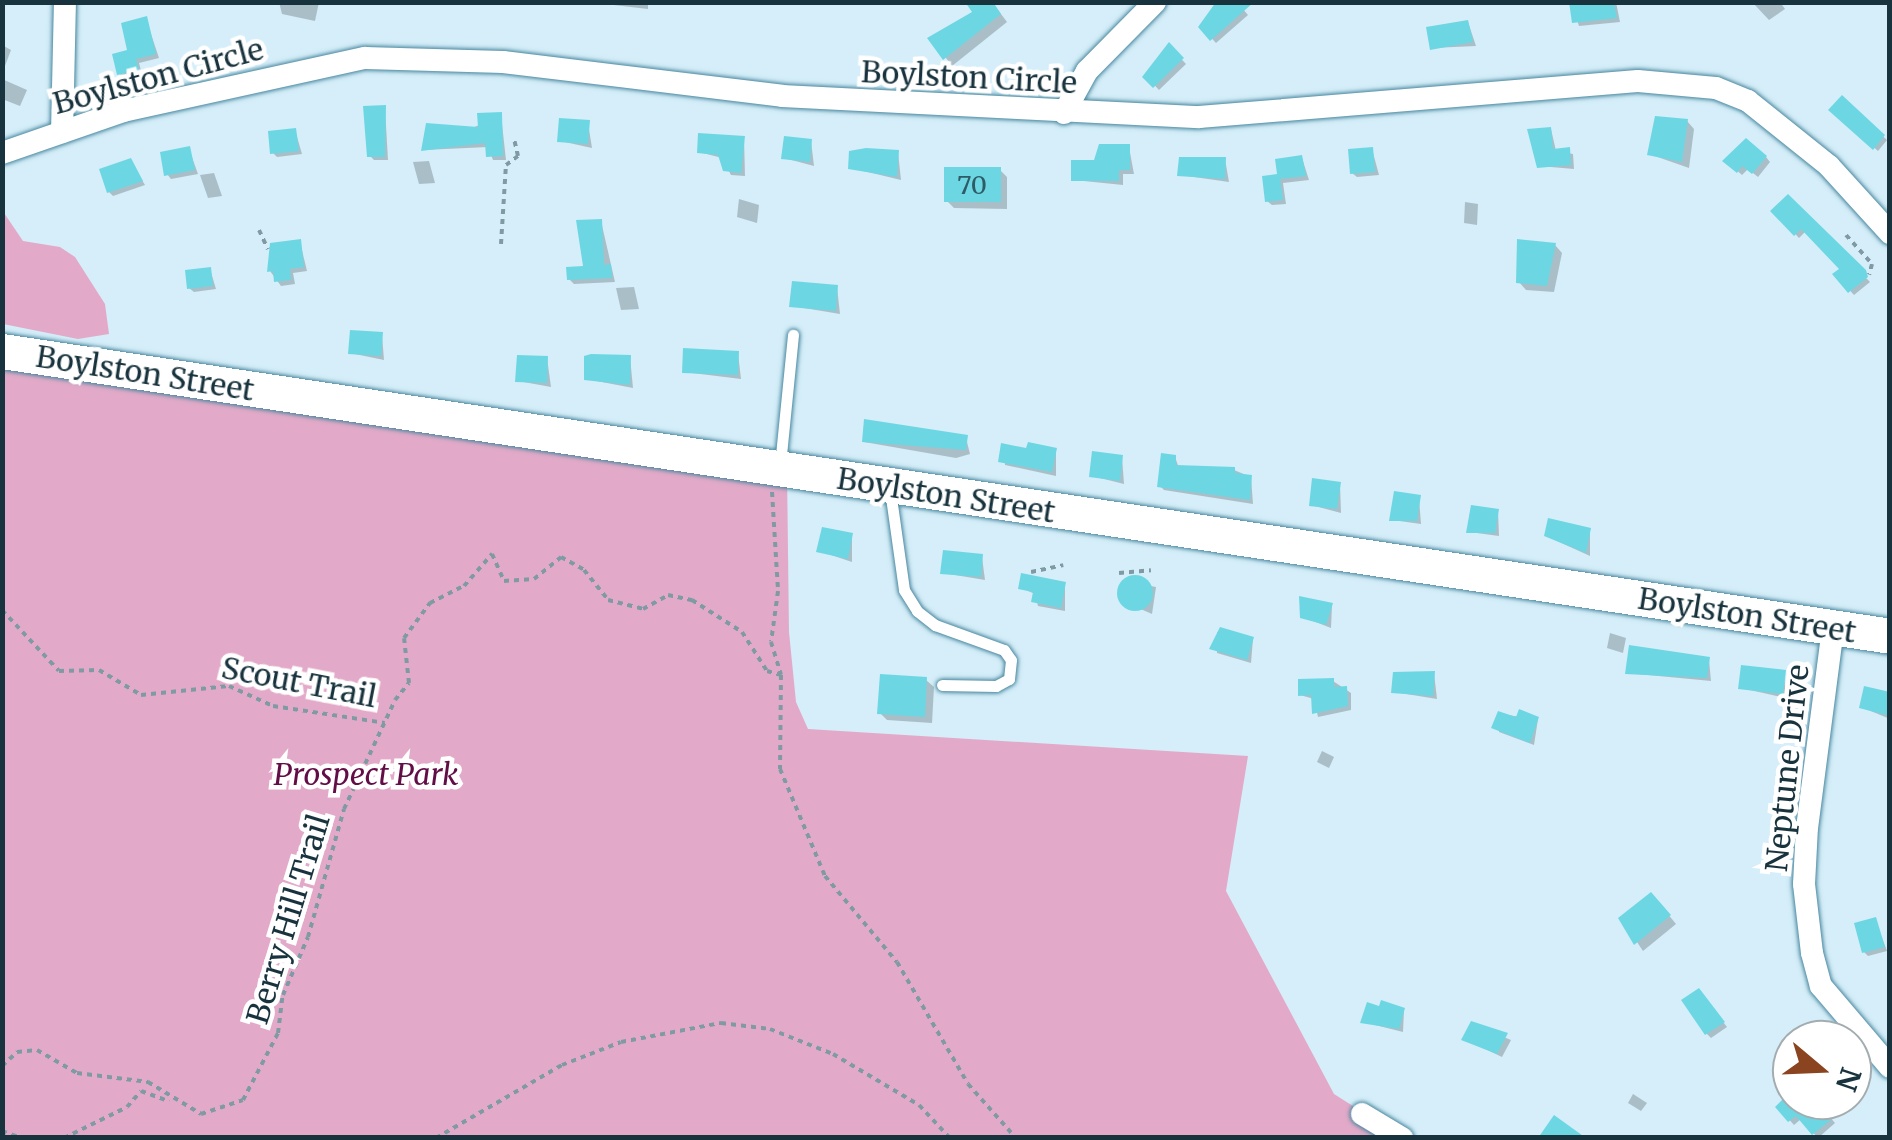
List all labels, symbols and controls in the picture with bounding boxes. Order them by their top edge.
street label: Boylston Circle [49,31,267,121]
street label: Boylston Circle [860,53,1078,101]
house number: 70 [957,170,987,200]
street label: Boylston Street [33,338,257,408]
street label: Boylston Street [834,460,1058,530]
street label: Boylston Street [1635,580,1859,650]
street label: Scout Trail [219,649,379,715]
street label: Neptune Drive [1758,663,1816,873]
park label: Prospect Park [274,756,458,792]
street label: Berry Hill Trail [239,810,337,1028]
north arrow [1772,1020,1872,1120]
text: N [1828,1063,1869,1095]

